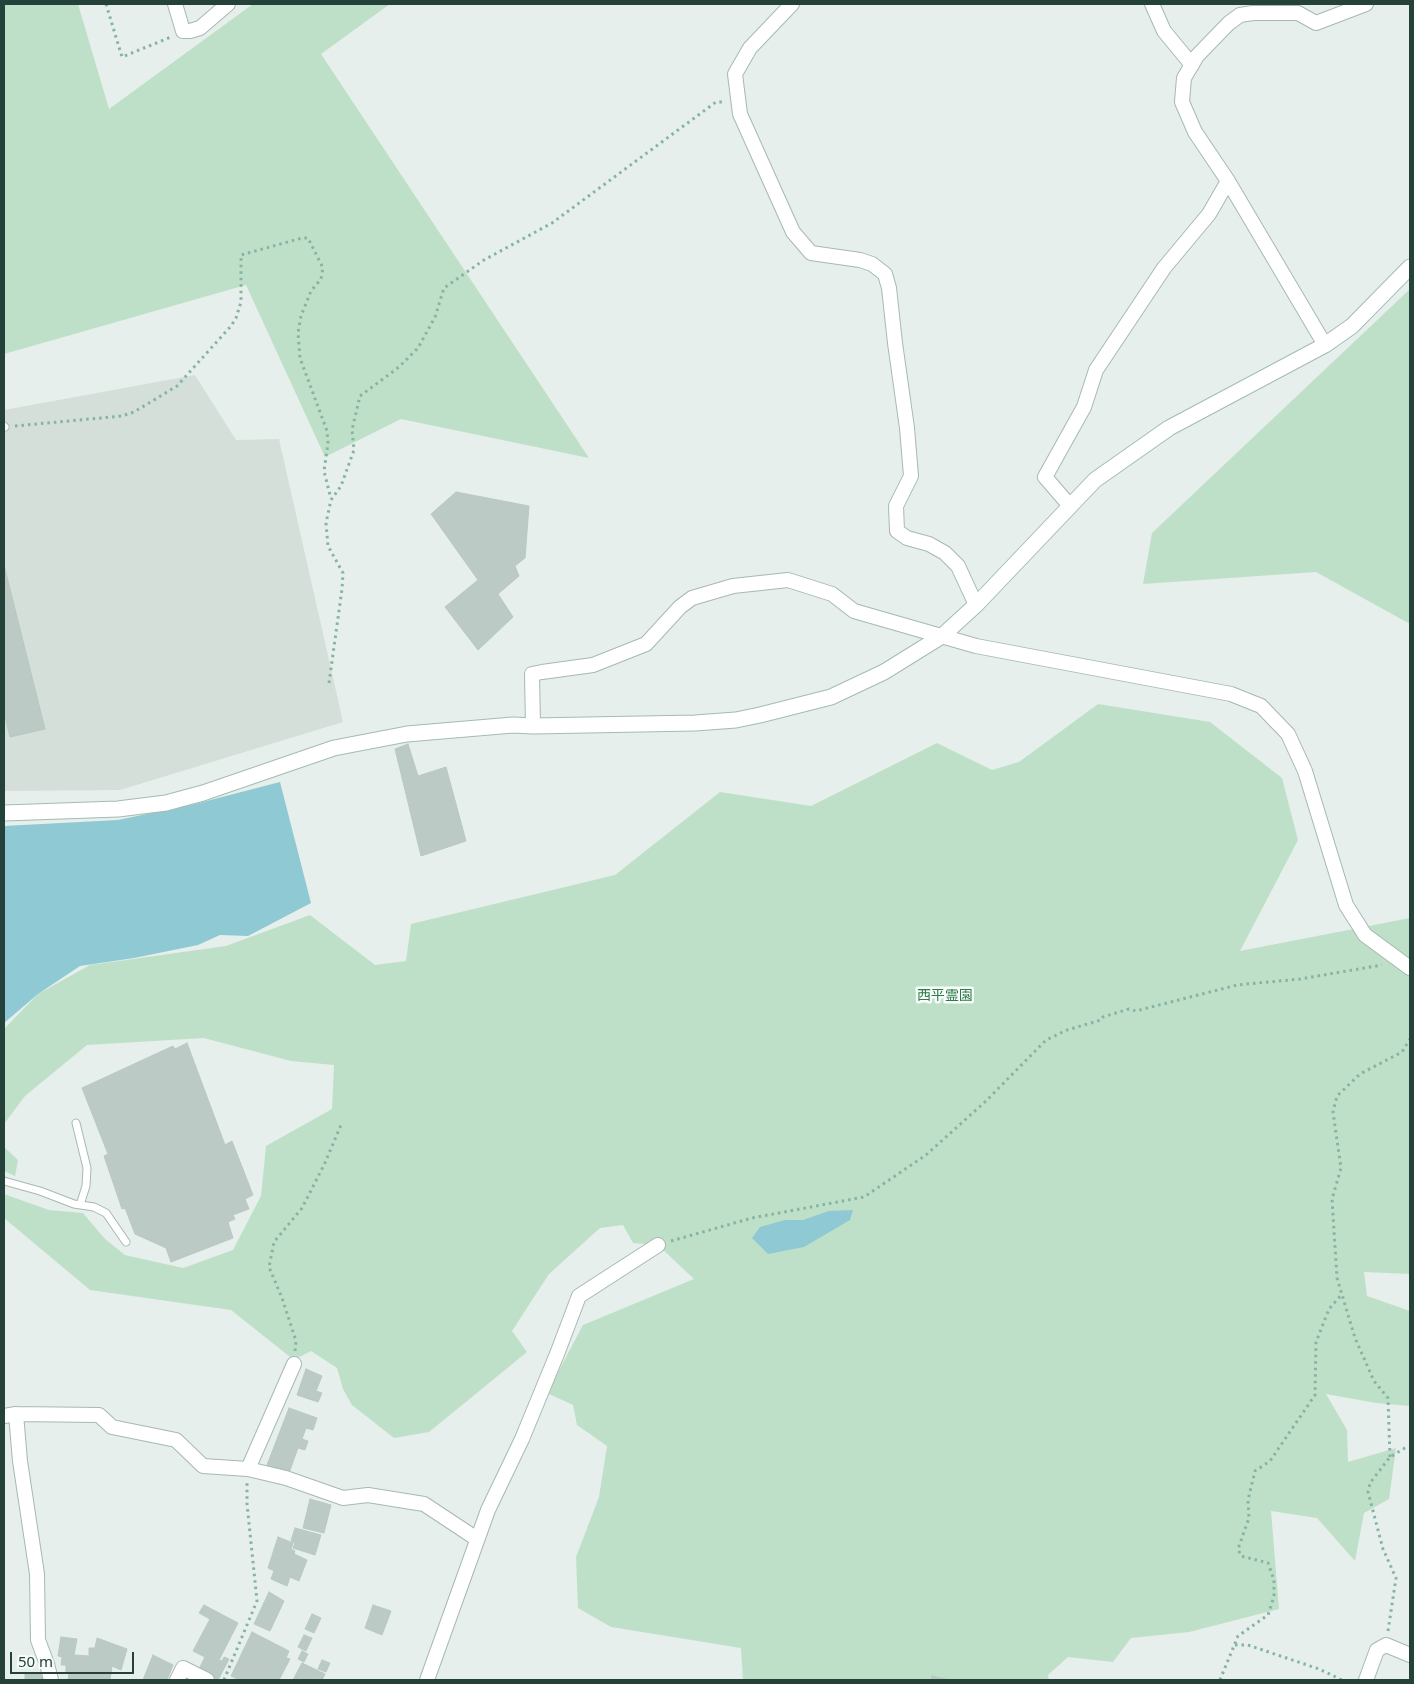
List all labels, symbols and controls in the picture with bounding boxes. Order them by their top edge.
park label: 西平霊園 [917,988,973,1004]
scale bar [12,1642,136,1674]
text: 50 m [18,1651,53,1671]

